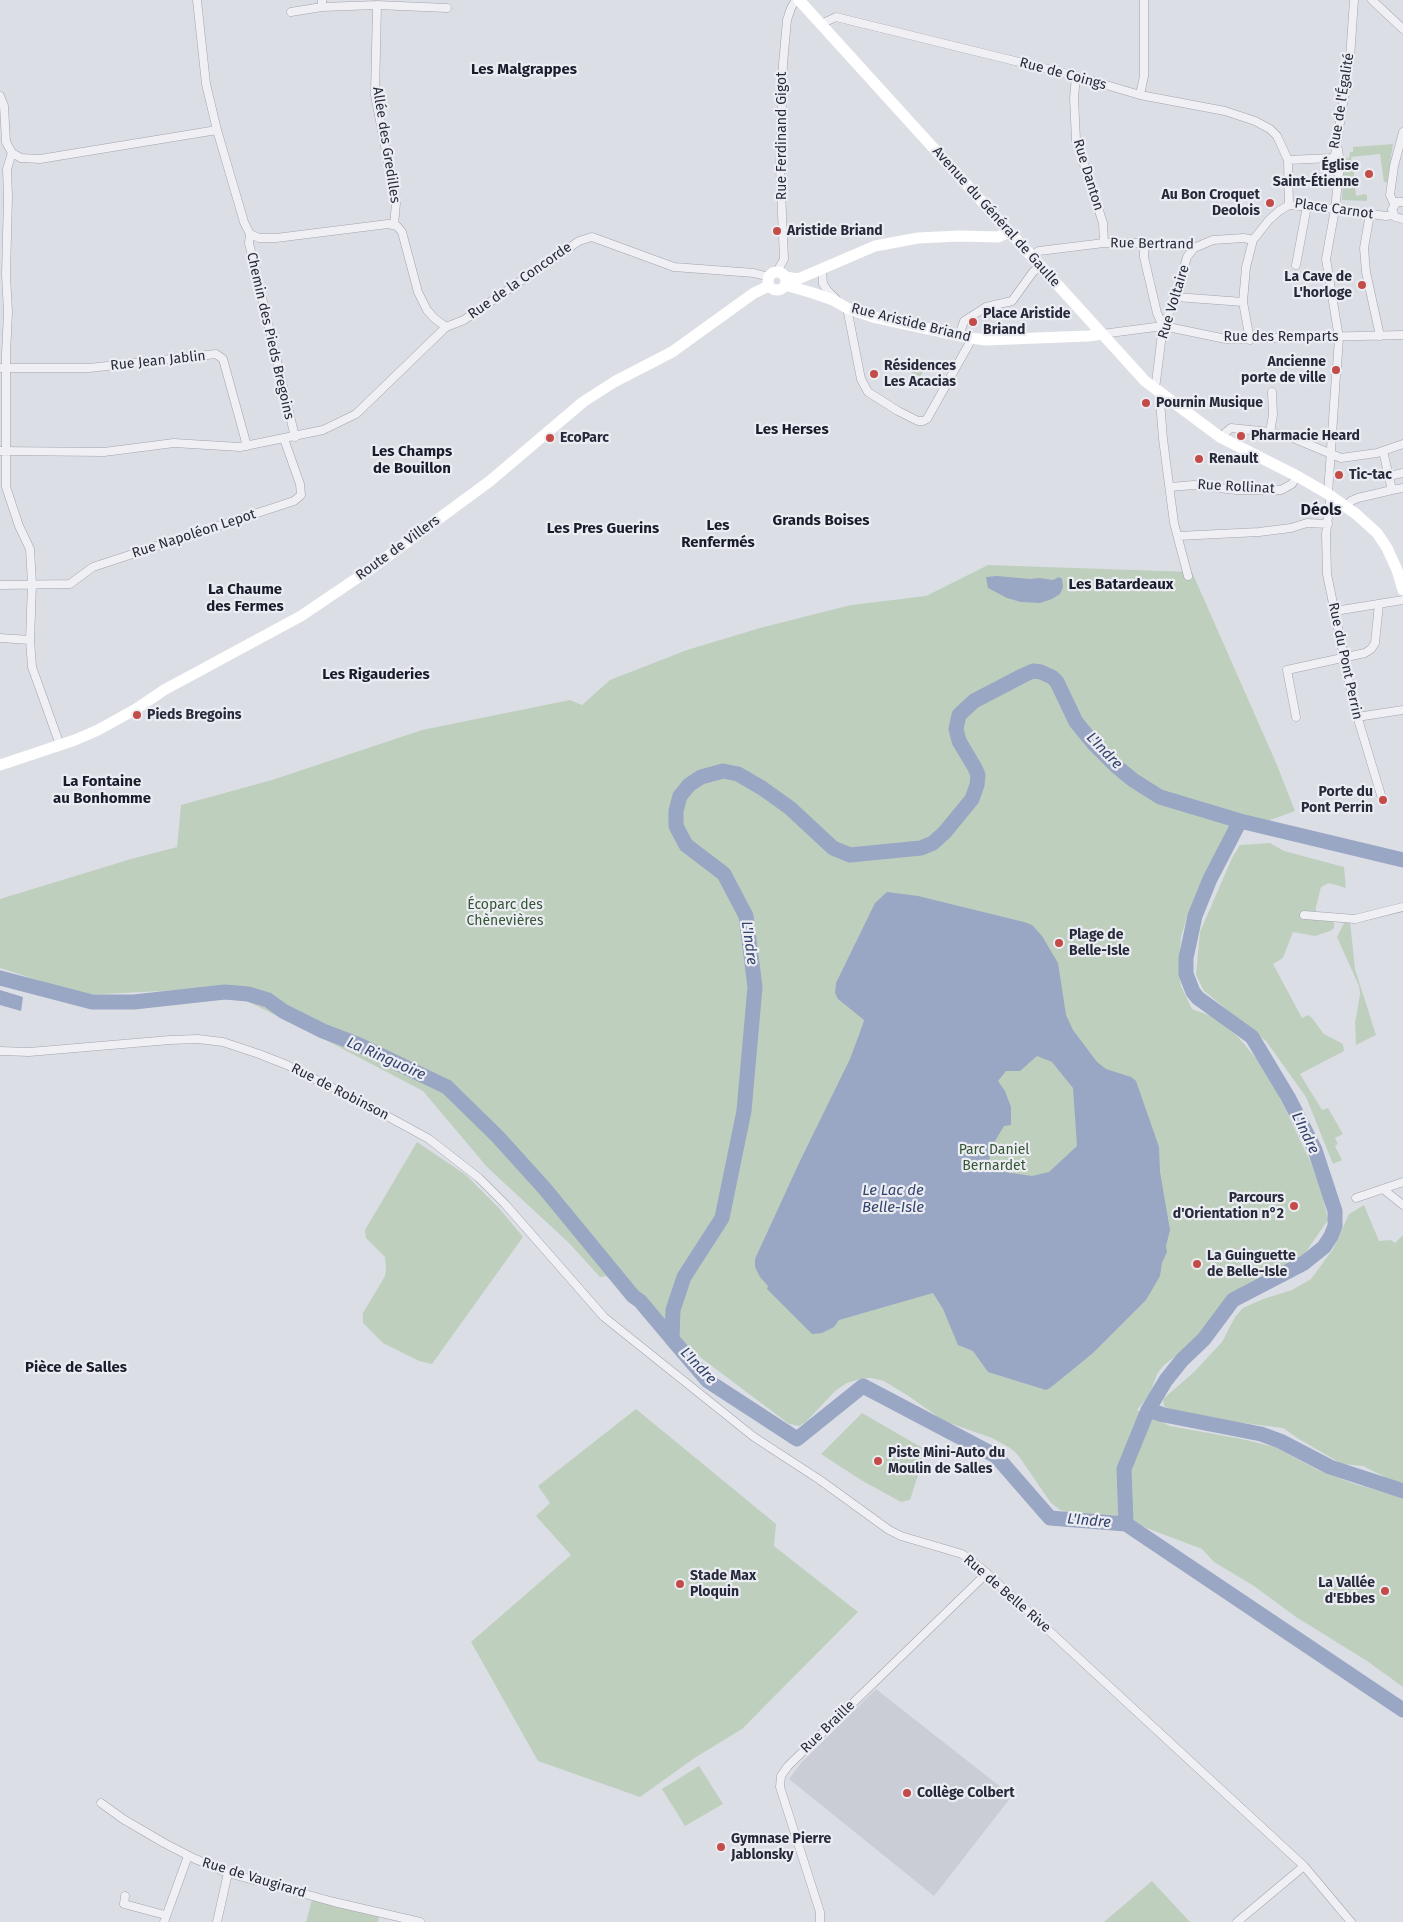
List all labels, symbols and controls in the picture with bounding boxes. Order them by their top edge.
street label: Rue de l'Égalité [1326,52,1358,150]
street label: Rue de Coings [1018,54,1108,94]
district label: Les Malgrappes [471,61,577,79]
street label: Rue Ferdinand Gigot [774,72,790,200]
street label: Allée des Gredilles [369,86,403,204]
street label: Rue Danton [1069,137,1107,213]
street label: Avenue du Général de Gaulle [929,143,1063,291]
place label: Église Saint-Étienne [1273,158,1359,190]
marker: Église Saint-Étienne [1363,168,1375,180]
place label: Au Bon Croquet Deolois [1161,187,1260,220]
street label: Place Carnot [1293,195,1375,223]
marker: Au Bon Croquet Deolois [1264,197,1276,209]
place label: Aristide Briand [787,223,883,239]
marker: Aristide Briand [771,225,783,237]
street label: Rue Bertrand [1110,235,1194,253]
street label: Rue de la Concorde [465,239,575,323]
street label: Chemin des Pieds Bregoins [243,251,297,421]
street label: Rue Voltaire [1155,263,1193,341]
place label: La Cave de L'horloge [1284,269,1352,302]
marker: La Cave de L'horloge [1356,279,1368,291]
street label: Rue Aristide Briand [849,300,973,346]
place label: Place Aristide Briand [983,306,1071,338]
marker: Place Aristide Briand [967,316,979,328]
street label: Rue des Remparts [1224,329,1338,345]
street label: Rue Jean Jablin [110,348,206,374]
place label: Ancienne porte de ville [1241,354,1326,387]
place label: Résidences Les Acacias [884,358,956,391]
marker: Ancienne porte de ville [1330,364,1342,376]
marker: Résidences Les Acacias [868,368,880,380]
place label: Pournin Musique [1156,395,1263,411]
marker: Pournin Musique [1140,397,1152,409]
district label: Les Herses [755,421,829,439]
place label: Pharmacie Heard [1251,428,1360,444]
place label: EcoParc [560,430,609,446]
marker: Pharmacie Heard [1235,430,1247,442]
marker: EcoParc [544,432,556,444]
district label: Les Champs de Bouillon [372,443,452,478]
place label: Renault [1209,451,1258,467]
marker: Renault [1193,453,1205,465]
place label: Tic-tac [1349,467,1392,483]
marker: Tic-tac [1333,469,1345,481]
street label: Rue Rollinat [1197,477,1275,497]
district label: Déols [1300,501,1342,521]
street label: Rue Napoléon Lepot [130,506,258,562]
street label: Route de Villers [353,512,443,584]
district label: Grands Boises [773,512,869,530]
district label: Les Renfermés [681,517,755,552]
district label: Les Pres Guerins [547,520,659,538]
district label: Les Batardeaux [1069,576,1173,594]
district label: La Chaume des Fermes [206,581,284,616]
street label: Rue du Pont Perrin [1324,601,1366,721]
district label: Les Rigauderies [322,666,430,684]
place label: Pieds Bregoins [147,707,241,723]
marker: Pieds Bregoins [131,709,143,721]
water label: L'Indre [1082,729,1126,773]
district label: La Fontaine au Bonhomme [53,773,151,808]
place label: Porte du Pont Perrin [1301,784,1373,816]
marker: Porte du Pont Perrin [1377,794,1389,806]
park label: Écoparc des Chènevières [467,897,543,930]
water label: L'Indre [737,920,761,966]
place label: Plage de Belle-Isle [1069,927,1130,960]
marker: Plage de Belle-Isle [1053,937,1065,949]
water label: La Ringuoire [344,1034,428,1084]
street label: Rue de Robinson [288,1060,392,1124]
water label: L'Indre [1287,1109,1323,1157]
park label: Parc Daniel Bernardet [959,1142,1029,1174]
water label: Le Lac de Belle-Isle [862,1182,924,1217]
place label: Parcours d'Orientation n°2 [1173,1190,1284,1222]
marker: Parcours d'Orientation n°2 [1288,1200,1300,1212]
place label: La Guinguette de Belle-Isle [1207,1248,1296,1280]
marker: La Guinguette de Belle-Isle [1191,1258,1203,1270]
water label: L'Indre [676,1344,720,1388]
district label: Pièce de Salles [25,1359,127,1377]
place label: Piste Mini-Auto du Moulin de Salles [888,1445,1005,1478]
marker: Piste Mini-Auto du Moulin de Salles [872,1455,884,1467]
water label: L'Indre [1066,1510,1112,1532]
street label: Rue de Belle Rive [960,1552,1054,1636]
place label: Stade Max Ploquin [690,1568,756,1600]
place label: La Vallée d'Ebbes [1318,1575,1375,1608]
marker: Stade Max Ploquin [674,1578,686,1590]
marker: La Vallée d'Ebbes [1379,1585,1391,1597]
street label: Rue Braille [797,1697,859,1757]
place label: Collège Colbert [917,1785,1015,1801]
marker: Collège Colbert [901,1787,913,1799]
place label: Gymnase Pierre Jablonsky [731,1831,831,1864]
marker: Gymnase Pierre Jablonsky [715,1841,727,1853]
street label: Rue de Vaugirard [200,1854,308,1902]

